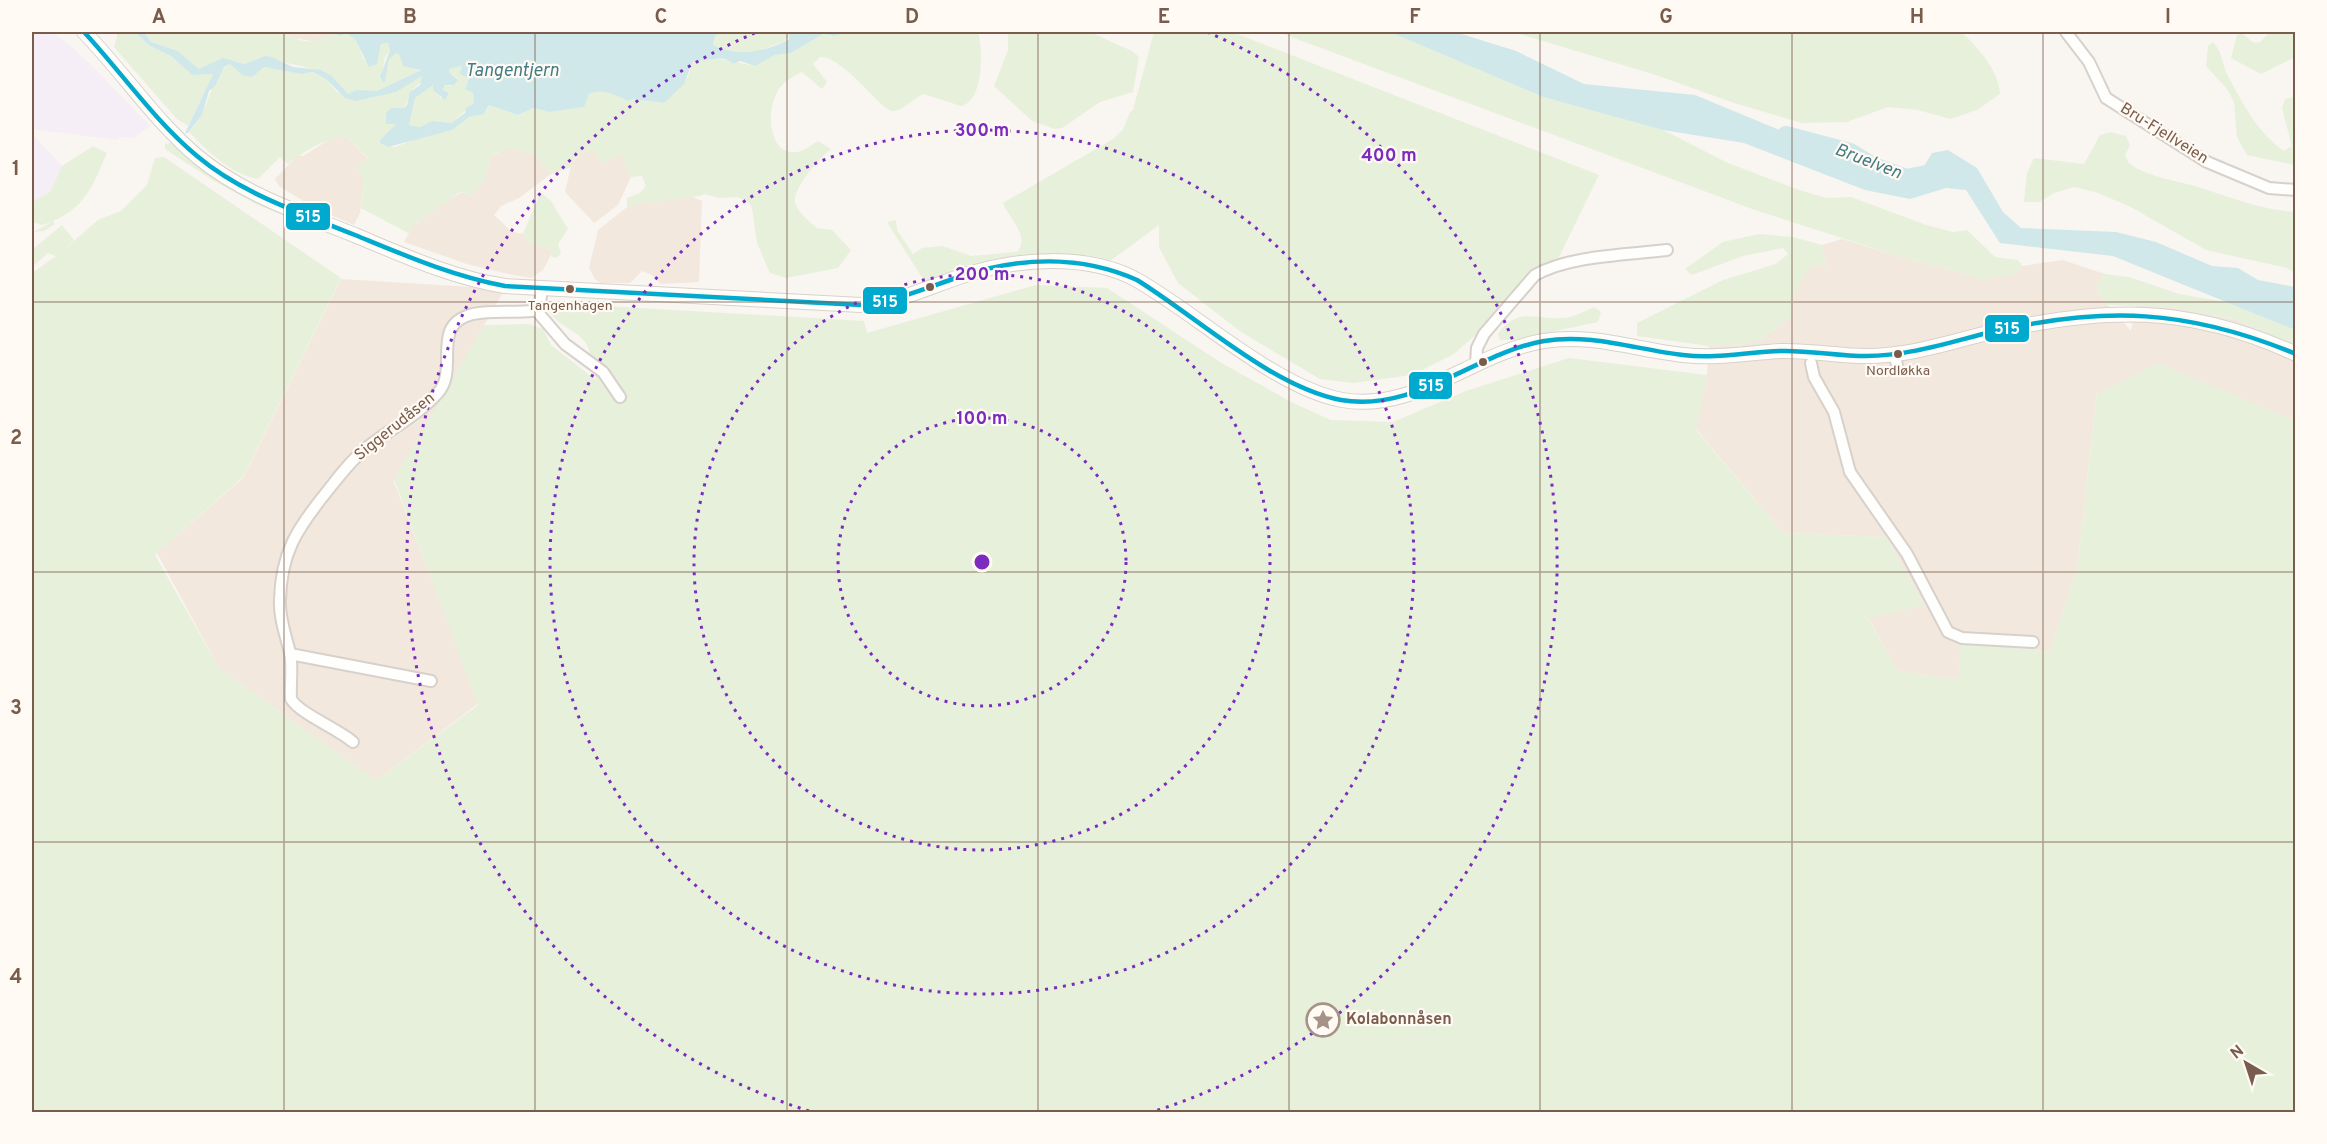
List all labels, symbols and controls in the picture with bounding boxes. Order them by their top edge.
text: A [152,5,166,31]
text: B [403,5,417,31]
text: C [655,5,667,31]
text: D [905,5,919,31]
text: E [1158,5,1170,31]
text: F [1409,5,1421,31]
text: G [1659,5,1673,31]
text: H [1910,5,1924,31]
text: I [2165,5,2171,31]
water label: Tangentjern [465,60,559,83]
street label: Bru-Fjellveien [2116,99,2212,169]
text: 300 m [955,120,1009,143]
water label: Bruelven [1831,139,1905,185]
text: 400 m [1361,145,1417,168]
text: 1 [12,157,20,183]
line badge: 515 [285,202,331,231]
text: 515 [295,208,321,228]
text: 200 m [954,264,1010,287]
unlabelled marker [924,281,936,293]
marker: Tangenhagen [564,283,576,295]
line badge: 515 [862,286,908,315]
text: 515 [872,293,898,313]
place label: Tangenhagen [527,298,613,315]
line badge: 515 [1984,314,2030,343]
text: 515 [1994,320,2020,340]
marker: Nordløkka [1892,348,1904,360]
unlabelled marker [1477,356,1489,368]
place label: Nordløkka [1866,363,1930,380]
line badge: 515 [1408,371,1453,400]
text: 515 [1418,377,1444,397]
street label: Siggerudåsen [351,388,439,466]
text: 100 m [956,408,1008,431]
text: 2 [10,426,22,452]
centre of rings [972,552,992,572]
text: 3 [10,696,22,722]
text: 4 [10,965,22,991]
place icon: Kolabonnåsen [1305,1002,1341,1038]
place label: Kolabonnåsen [1346,1009,1452,1030]
north arrow [2216,1033,2276,1093]
text: N [2227,1042,2249,1064]

